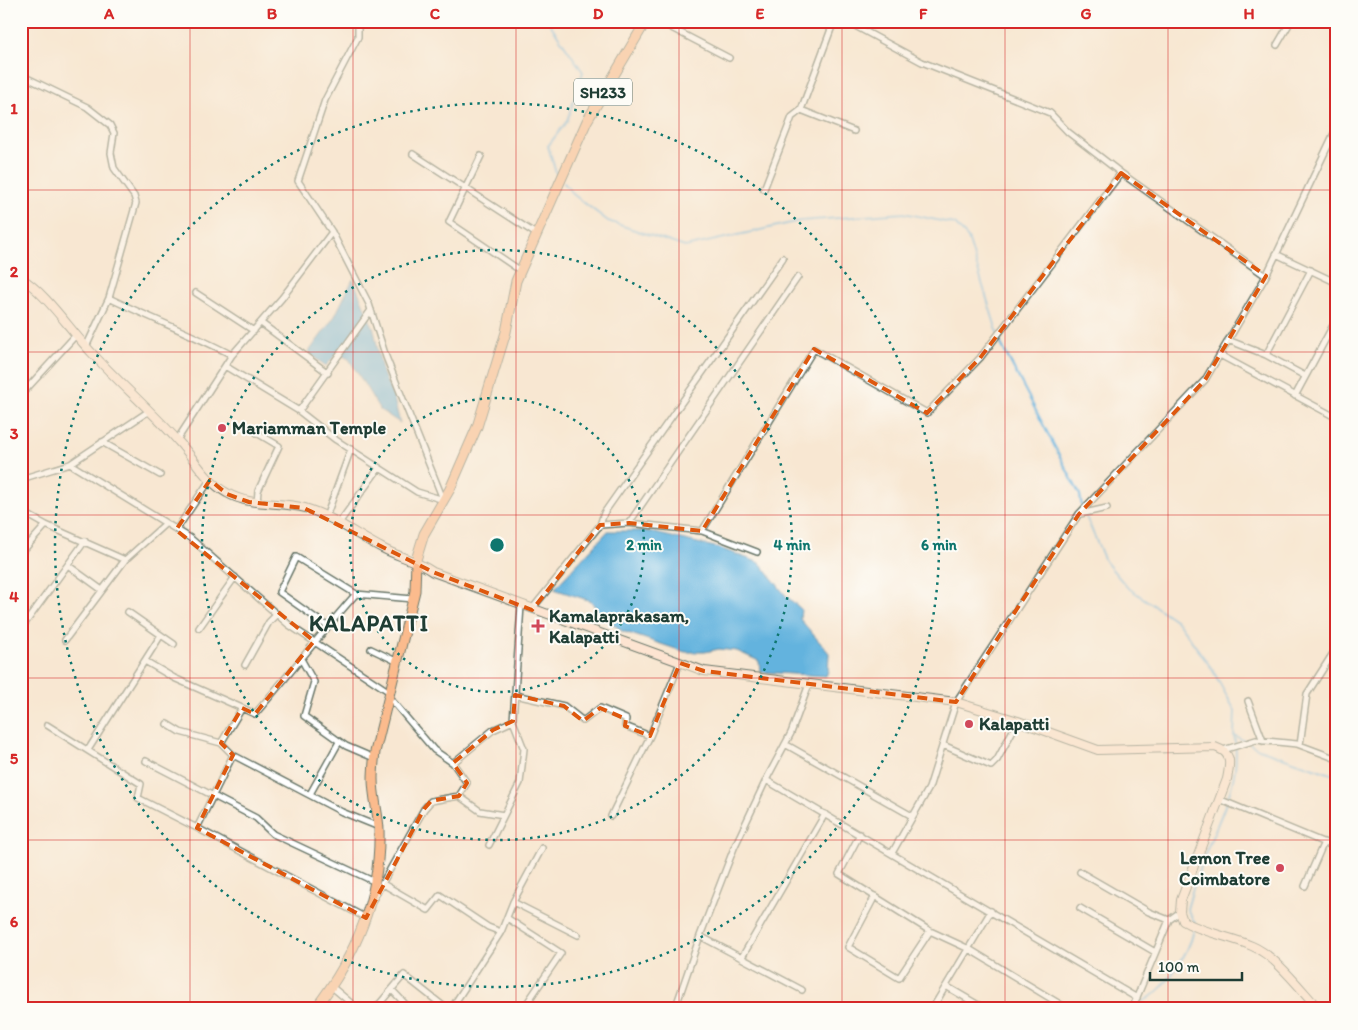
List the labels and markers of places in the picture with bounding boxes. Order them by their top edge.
place label: Mariamman Temple [232,417,387,439]
marker: Mariamman Temple [216,422,228,434]
centre of rings [488,536,506,554]
place label: Kamalaprakasam, Kalapatti [549,605,689,648]
marker: Kamalaprakasam, Kalapatti [531,619,545,633]
place label: Kalapatti [979,713,1049,735]
marker: Kalapatti [963,718,975,730]
place label: Lemon Tree Coimbatore [1179,847,1270,890]
marker: Lemon Tree Coimbatore [1274,862,1286,874]

